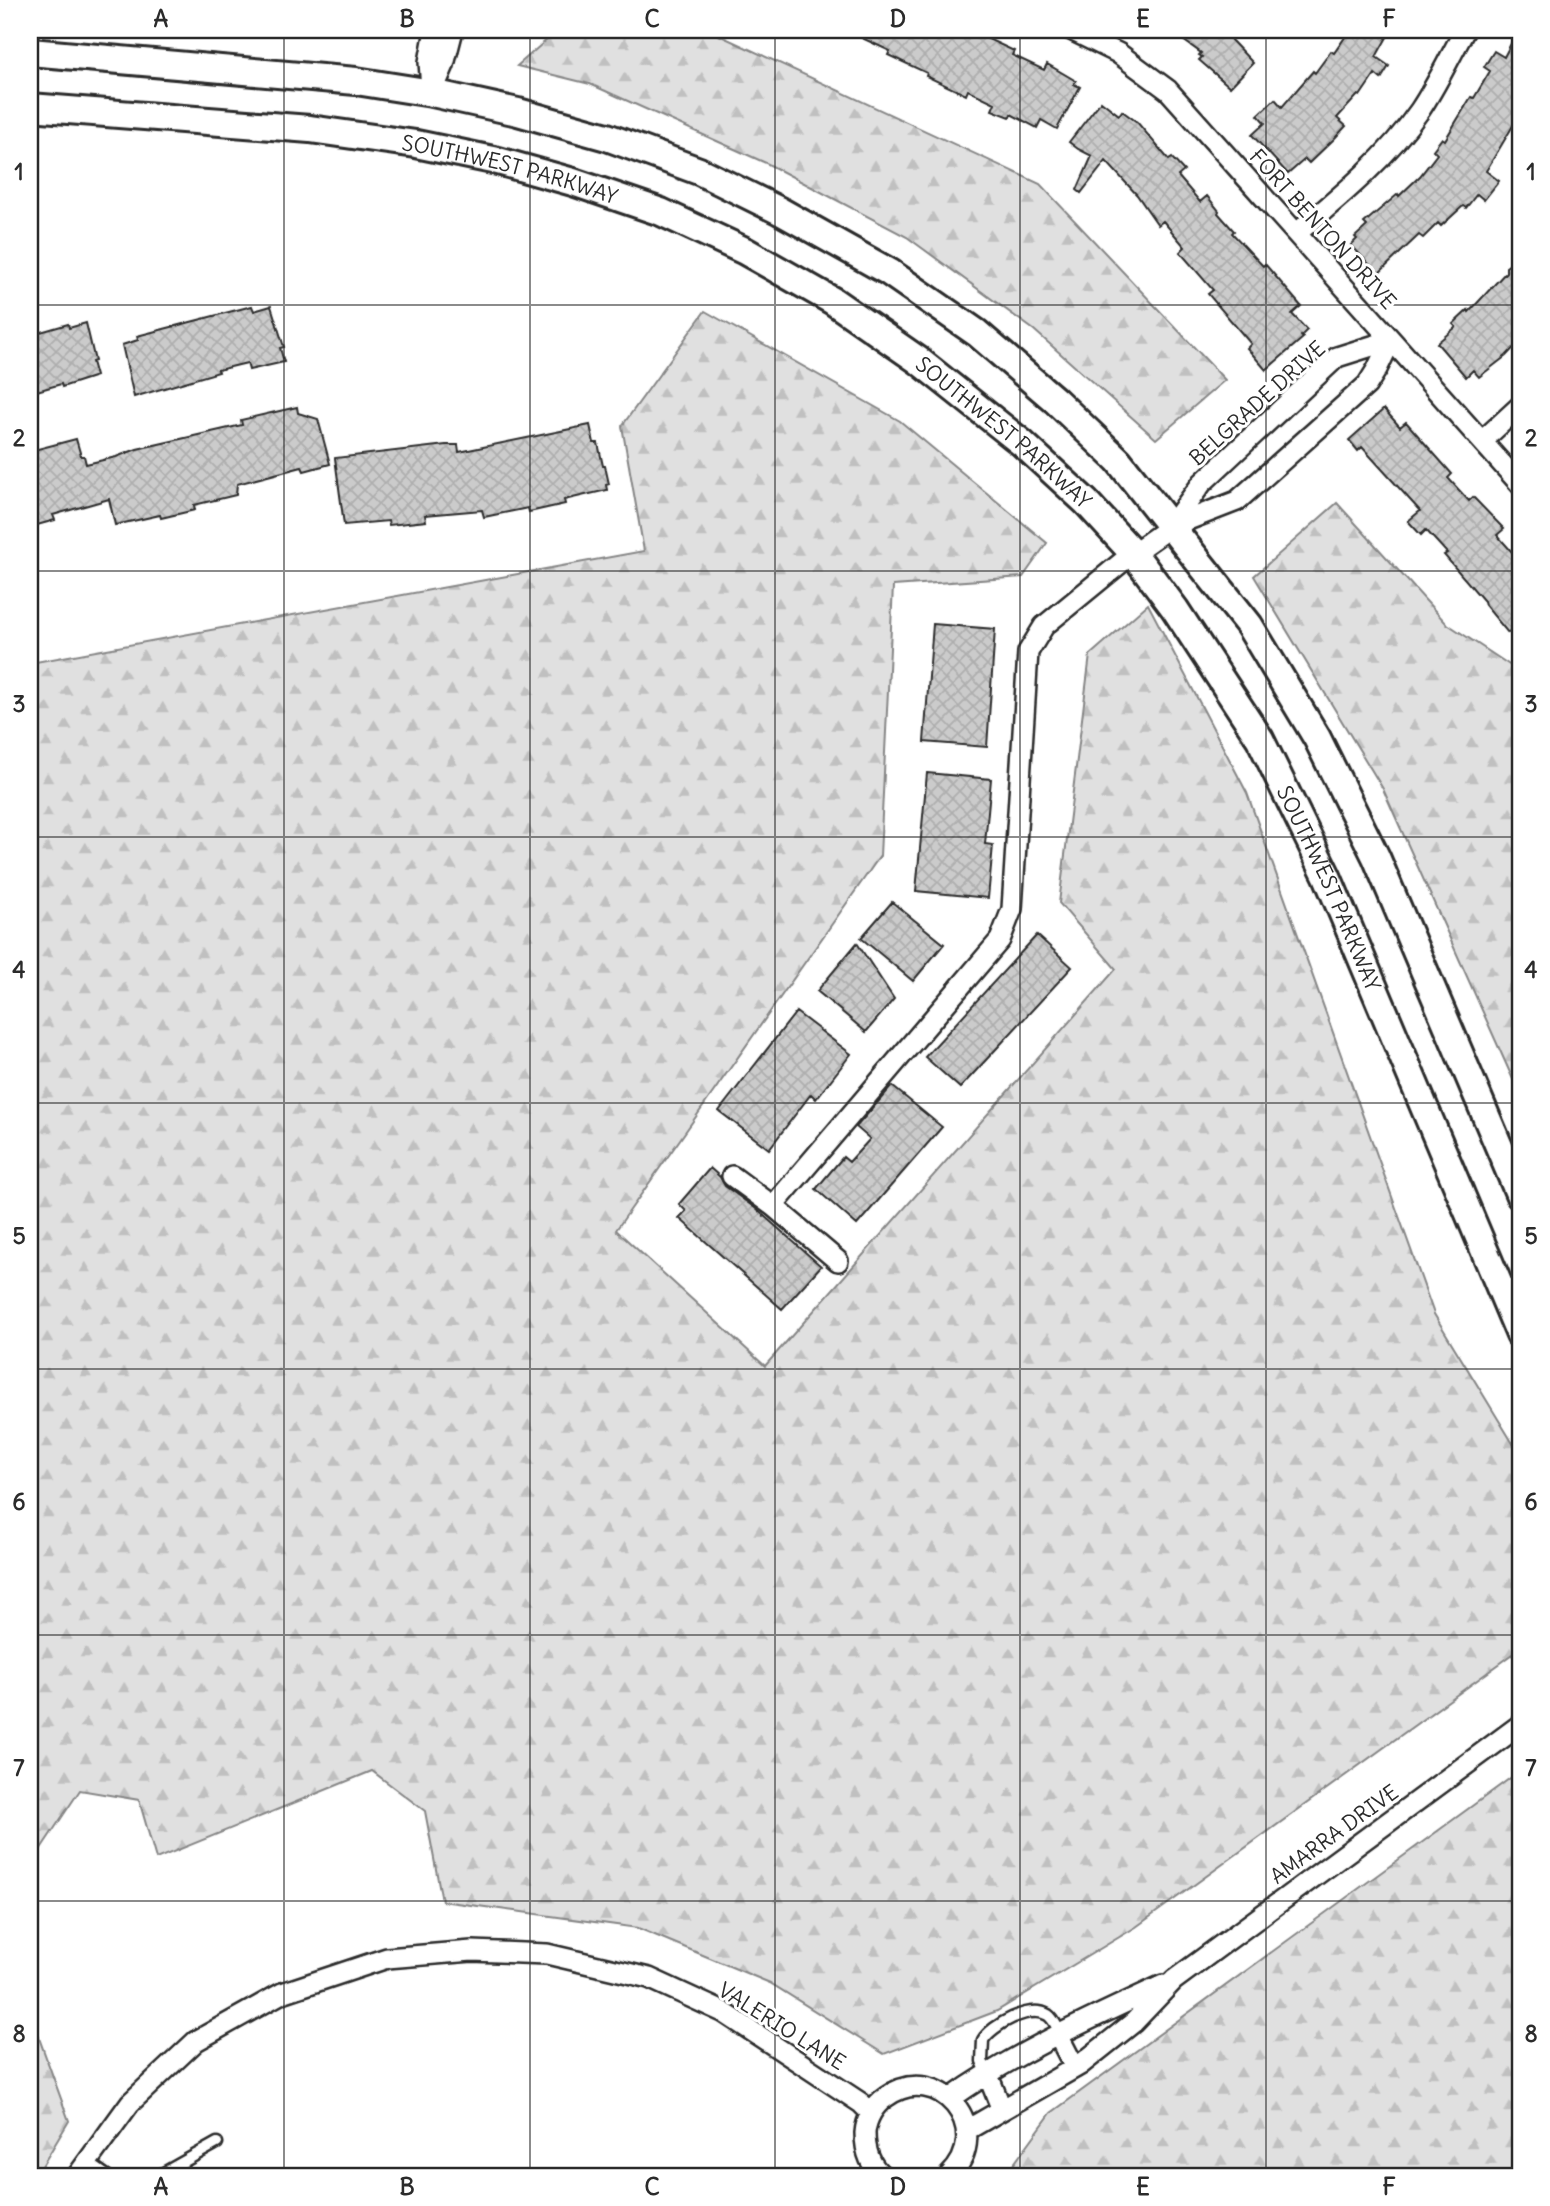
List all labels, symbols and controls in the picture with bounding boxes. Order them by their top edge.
text: A [154,4,169,33]
text: B [399,4,415,33]
text: C [644,4,660,33]
text: D [890,4,906,33]
text: E [1136,4,1150,33]
text: F [1382,4,1396,33]
street label: SOUTHWEST PARKWAY [400,129,622,210]
street label: FORT BENTON DRIVE [1244,143,1402,315]
text: 1 [14,157,24,186]
text: 1 [1526,157,1536,186]
street label: BELGRADE DRIVE [1183,335,1331,471]
street label: SOUTHWEST PARKWAY [910,350,1098,514]
text: 2 [13,423,26,452]
text: 2 [1525,423,1538,452]
text: 3 [12,689,26,718]
text: 3 [1524,689,1538,718]
street label: SOUTHWEST PARKWAY [1271,781,1387,995]
text: 4 [12,955,26,984]
text: 4 [1524,955,1538,984]
text: 5 [12,1221,26,1250]
text: 5 [1524,1221,1538,1250]
text: 6 [12,1487,26,1516]
text: 6 [1524,1487,1538,1516]
text: 7 [13,1753,25,1782]
text: 7 [1525,1753,1537,1782]
street label: AMARRA DRIVE [1265,1778,1403,1890]
street label: VALERIO LANE [713,1976,851,2076]
text: 8 [12,2019,26,2048]
text: 8 [1524,2019,1538,2048]
text: A [154,2172,169,2201]
text: B [399,2172,415,2201]
text: C [644,2172,660,2201]
text: D [890,2172,906,2201]
text: E [1136,2172,1150,2201]
text: F [1382,2172,1396,2201]

